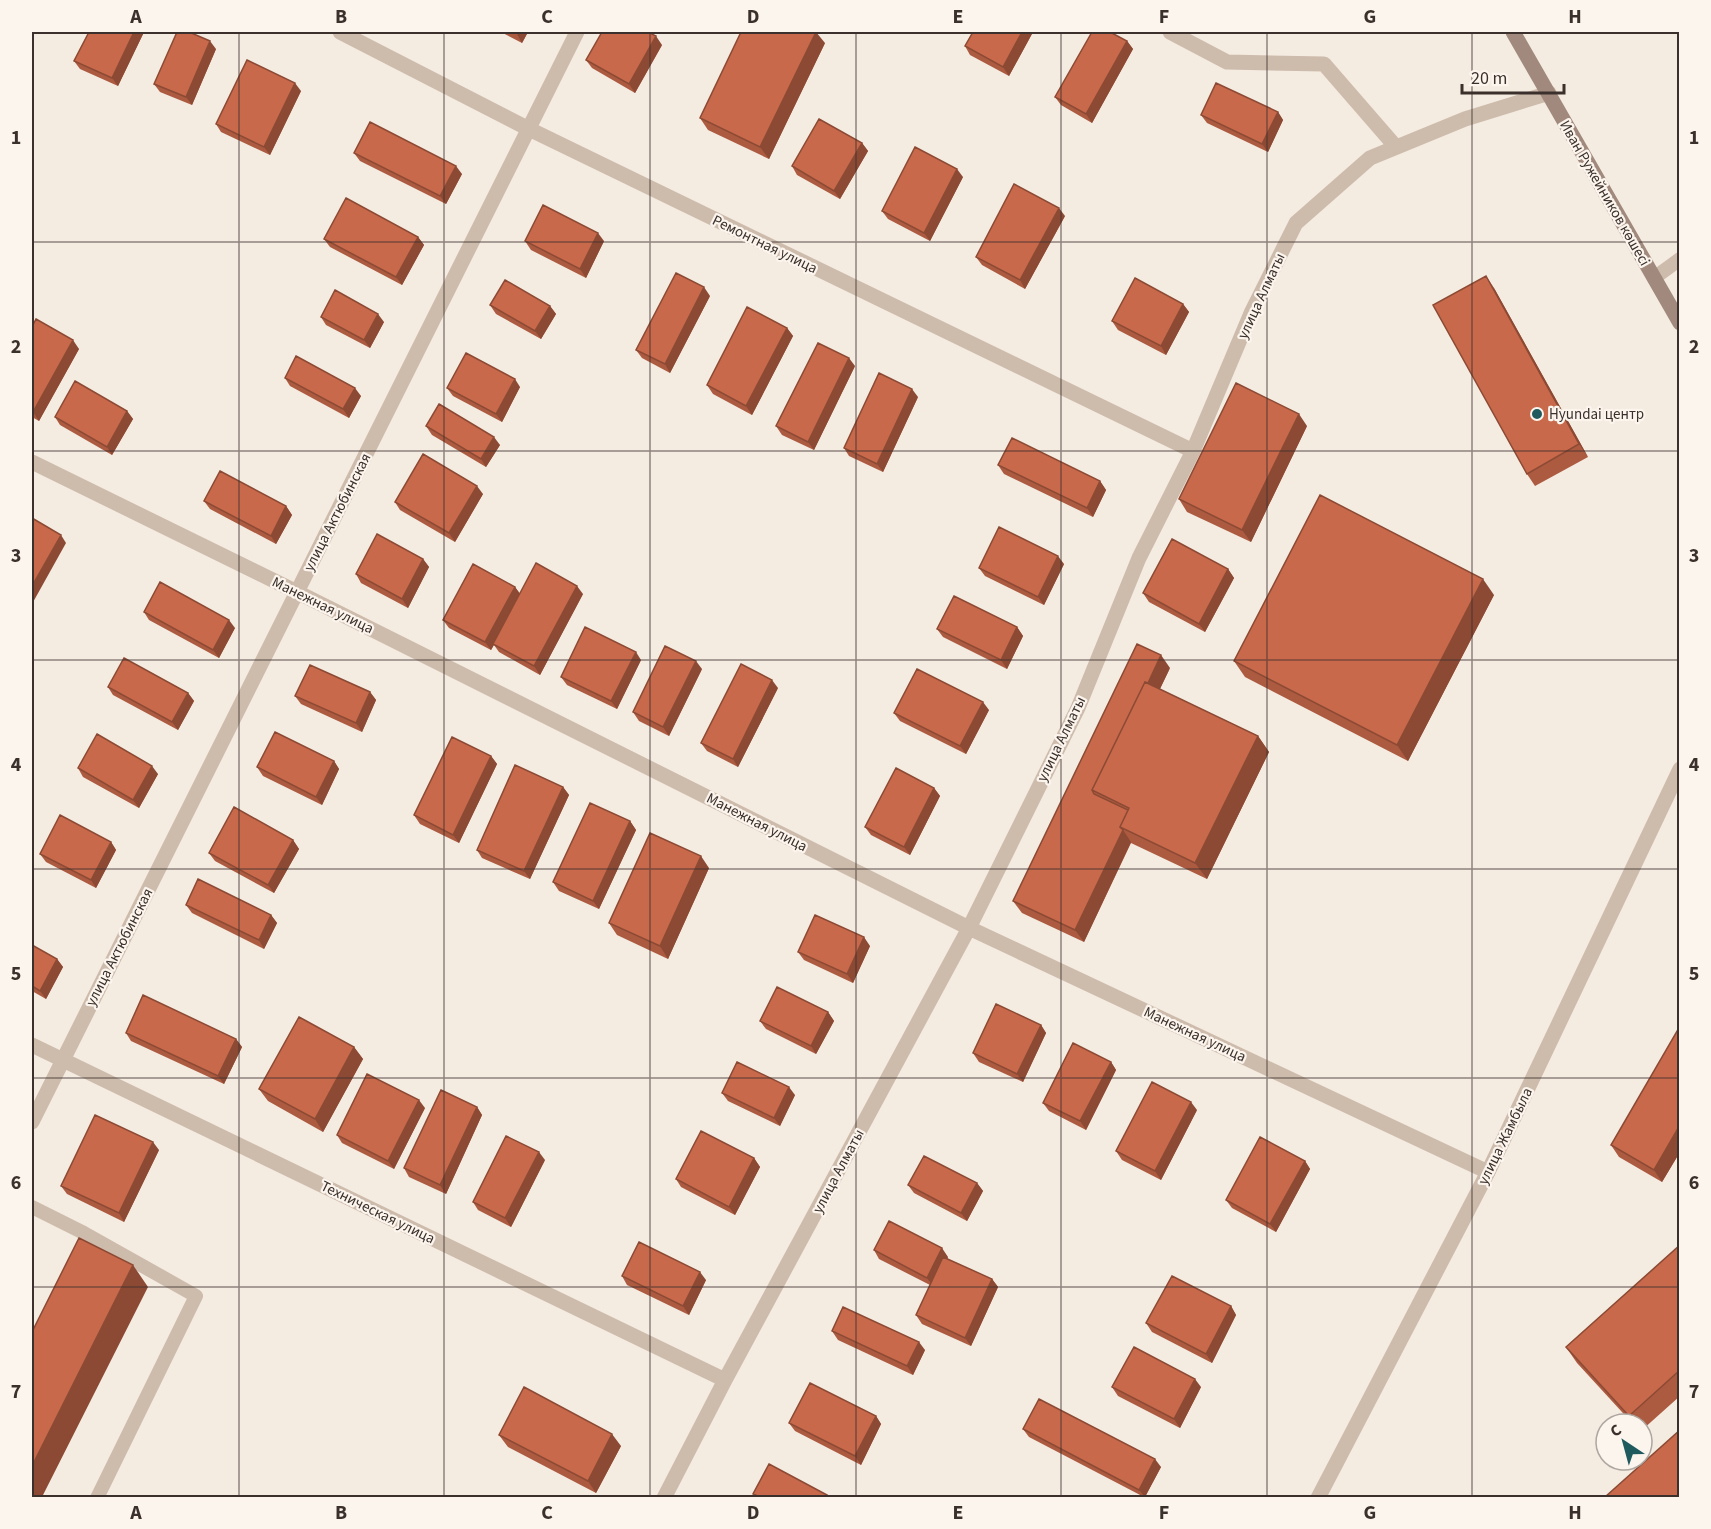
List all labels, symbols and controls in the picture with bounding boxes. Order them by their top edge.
text: A [129,3,142,31]
text: B [335,3,347,31]
text: C [541,3,553,31]
text: D [747,3,759,31]
text: E [953,3,963,31]
text: F [1159,3,1169,31]
text: G [1364,3,1376,31]
text: H [1568,3,1582,31]
scale bar [1462,57,1564,95]
text: 20 m [1471,66,1507,91]
street label: Иван Ружейников көшесі [1554,117,1655,270]
text: 1 [11,124,21,152]
text: 1 [1689,124,1699,152]
street label: Ремонтная улица [709,210,821,279]
street label: улица Алматы [1232,250,1291,343]
text: 2 [11,333,21,361]
text: 2 [1689,333,1699,361]
place label: Hyundai центр [1549,404,1644,425]
marker: Hyundai центр [1530,407,1544,421]
street label: улица Актюбинская [299,450,376,575]
text: 3 [11,542,21,570]
text: 3 [1689,542,1699,570]
street label: Манежная улица [268,572,377,639]
street label: улица Алматы [1032,693,1091,785]
text: 4 [11,751,22,779]
text: 4 [1689,751,1700,779]
street label: Манежная улица [703,788,811,857]
street label: улица Актюбинская [81,885,158,1010]
text: 5 [11,960,21,988]
text: 5 [1689,960,1699,988]
street label: Манежная улица [1140,1002,1249,1067]
street label: улица Жамбыла [1473,1084,1538,1188]
street label: улица Алматы [807,1125,869,1217]
text: 6 [11,1169,21,1197]
text: 6 [1689,1169,1699,1197]
street label: Техническая улица [317,1176,438,1249]
text: 7 [11,1378,21,1406]
text: 7 [1689,1378,1699,1406]
north arrow [1594,1412,1654,1472]
text: С [1606,1419,1626,1442]
text: A [129,1499,142,1527]
text: B [335,1499,347,1527]
text: C [541,1499,553,1527]
text: D [747,1499,759,1527]
text: E [953,1499,963,1527]
text: F [1159,1499,1169,1527]
text: G [1364,1499,1376,1527]
text: H [1568,1499,1582,1527]

